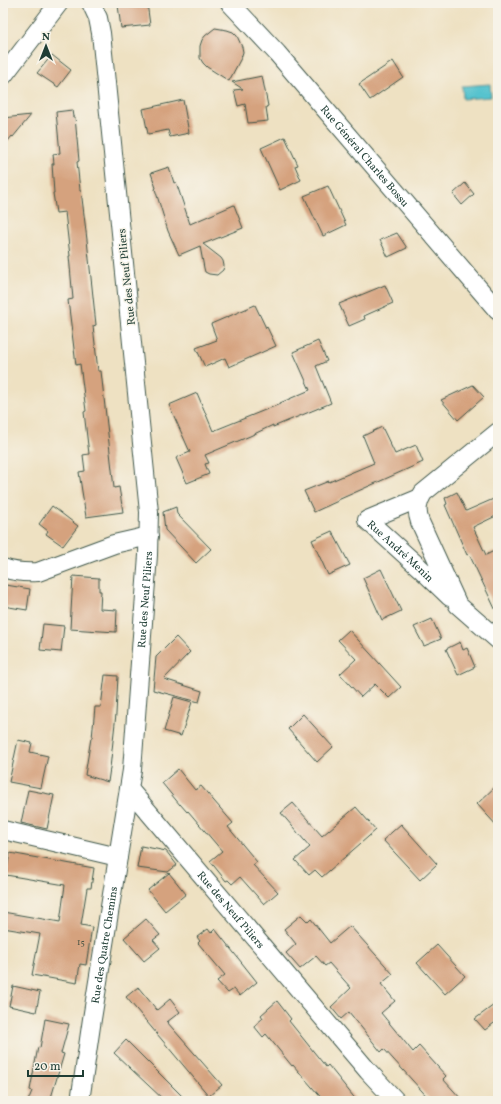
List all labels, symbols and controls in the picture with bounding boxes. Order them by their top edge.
north arrow [26,26,66,66]
text: N [42,30,50,45]
street label: Rue Général Charles Bossu [316,103,412,211]
street label: Rue des Neuf Piliers [115,228,140,326]
street label: Rue André Menin [363,517,437,586]
street label: Rue des Neuf Piliers [135,551,157,649]
street label: Rue des Neuf Piliers [193,869,267,953]
street label: Rue des Quatre Chemins [89,885,122,1005]
house number: 15 [77,936,85,949]
scale bar [28,1052,83,1078]
text: 20 m [34,1059,61,1075]

